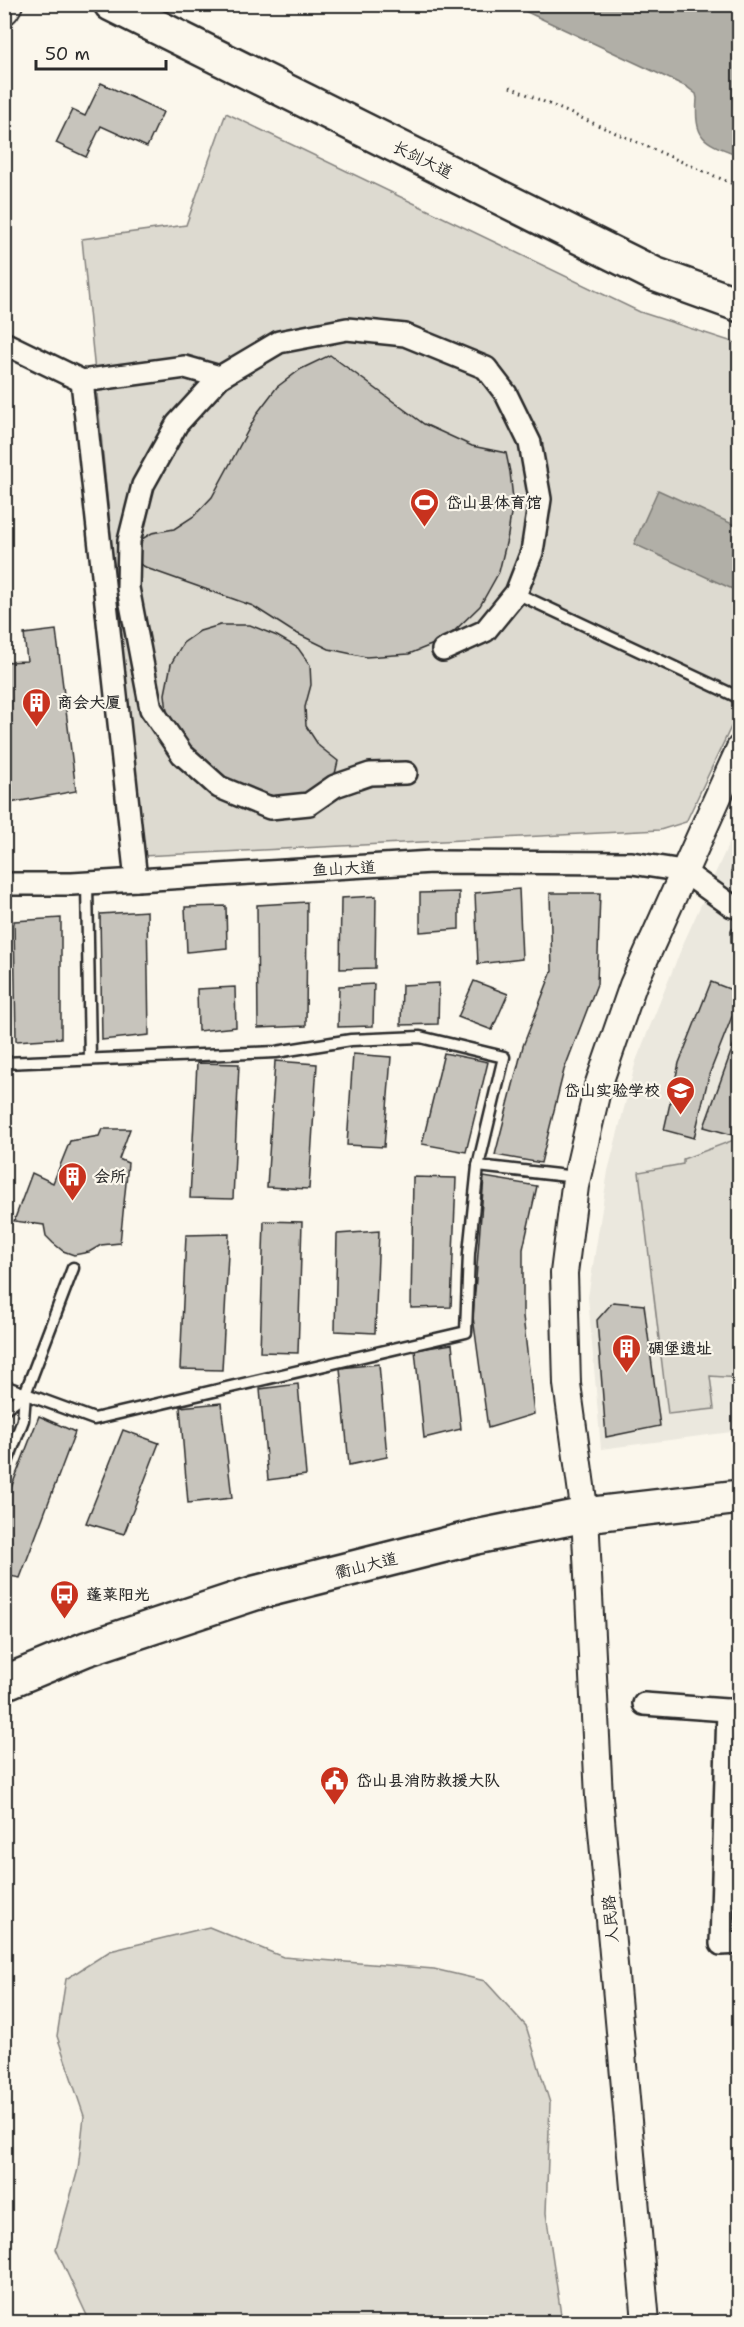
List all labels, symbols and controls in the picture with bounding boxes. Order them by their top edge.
scale bar [36,33,166,71]
text: 50 m [45,42,90,66]
street label: 长剑大道 [389,136,456,183]
sports icon: 岱山县体育馆 [409,486,441,528]
place label: 岱山县体育馆 [446,492,542,513]
building icon: 商会大厦 [20,686,52,728]
place label: 商会大厦 [57,692,121,713]
street label: 鱼山大道 [312,856,377,881]
school or university icon: 岱山实验学校 [665,1074,697,1116]
place label: 岱山实验学校 [564,1080,660,1101]
building icon: 会所 [57,1160,89,1202]
place label: 会所 [94,1166,126,1187]
building icon: 碉堡遗址 [611,1332,643,1374]
place label: 碉堡遗址 [648,1338,712,1359]
street label: 衢山大道 [333,1548,400,1583]
bus stop icon: 蓬莱阳光 [49,1578,81,1620]
place label: 蓬莱阳光 [86,1584,150,1605]
public building icon: 岱山县消防救援大队 [319,1764,351,1806]
place label: 岱山县消防救援大队 [356,1770,500,1791]
street label: 人民路 [598,1894,623,1944]

